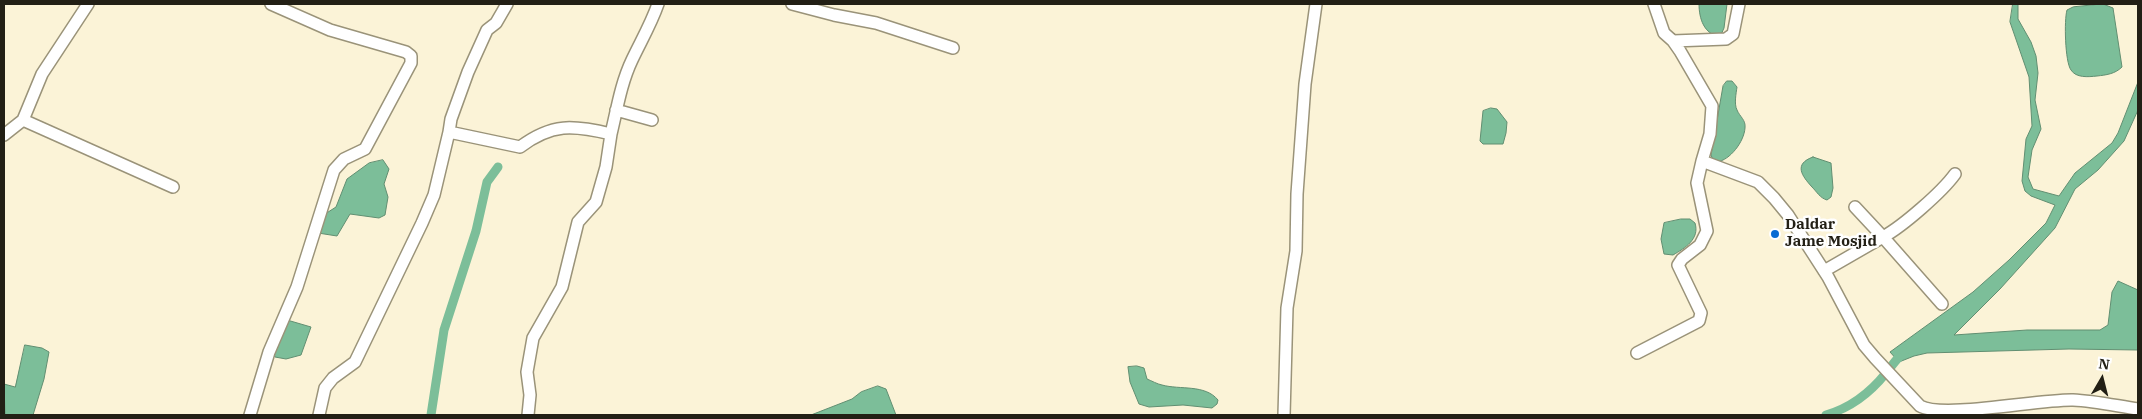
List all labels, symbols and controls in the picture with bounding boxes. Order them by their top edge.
place label: Daldar Jame Mosjid [1785,216,1877,251]
marker: Daldar Jame Mosjid [1769,228,1781,240]
north arrow [2077,354,2127,404]
text: N [2097,354,2111,374]

